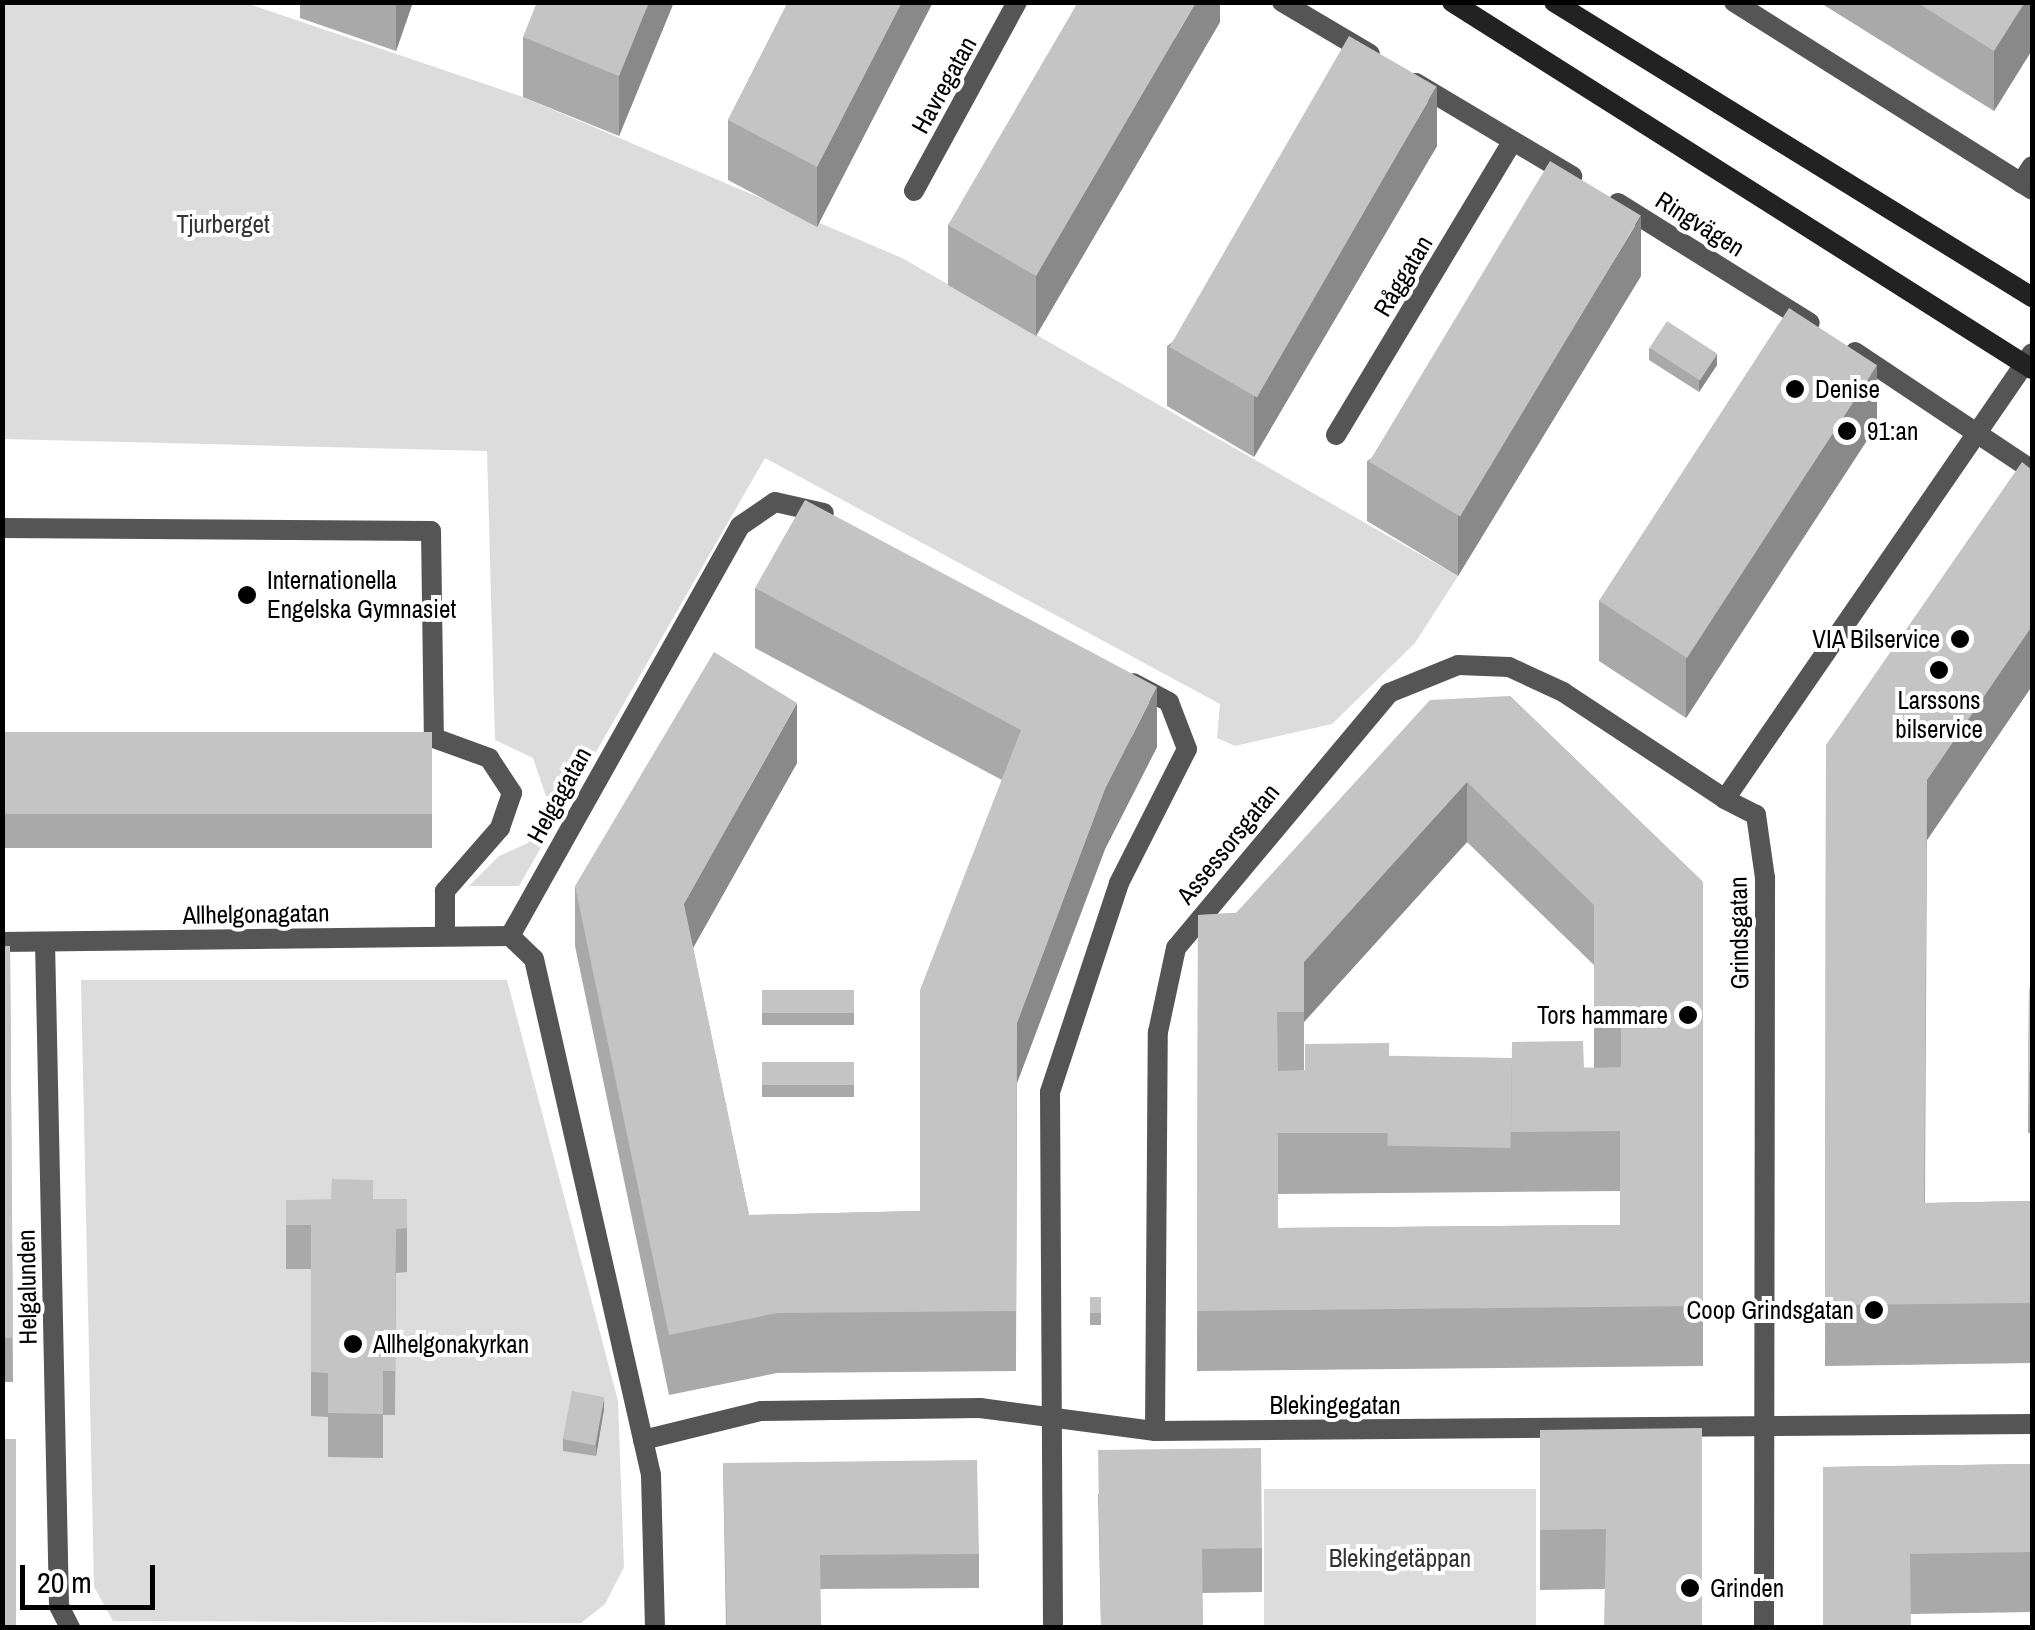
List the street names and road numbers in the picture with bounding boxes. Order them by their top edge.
street label: Havregatan [905,31,983,139]
street label: Ringvägen [1650,185,1750,263]
street label: Råggatan [1367,230,1439,322]
street label: Helgagatan [520,742,598,848]
street label: Assessorsgatan [1170,778,1286,910]
street label: Grindsgatan [1723,876,1755,990]
street label: Allhelgonagatan [182,898,330,930]
street label: Helgalunden [11,1229,43,1345]
street label: Blekingegatan [1269,1390,1401,1420]

